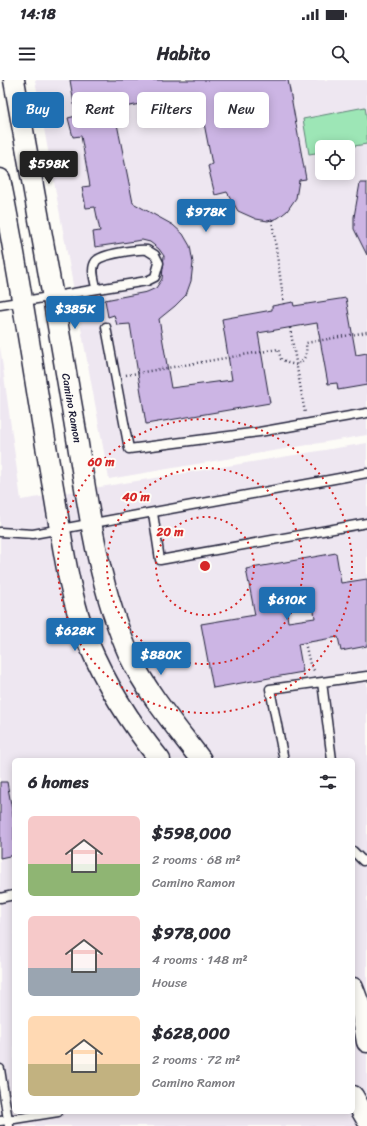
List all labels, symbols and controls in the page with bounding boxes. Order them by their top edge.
text: 14:18 [20,1,56,27]
text: Habito [157,38,210,70]
icon: menu [16,43,38,65]
icon: search [329,43,351,65]
chip: Buy [12,92,64,128]
chip: Rent [72,92,129,128]
chip: Filters [137,92,206,128]
chip: New [214,92,269,128]
map controls [315,140,355,180]
button: locate [315,140,355,180]
pin: $598K [21,151,77,185]
text: $598K [29,152,69,175]
pin: $978K [178,199,234,233]
text: $978K [186,200,226,223]
pin: $385K [47,296,103,330]
text: $385K [55,297,95,320]
street label: Camino Ramon [56,372,87,444]
text: 60 m [87,451,115,473]
text: 40 m [121,486,150,508]
text: 20 m [156,521,184,543]
centre of rings [198,559,212,573]
pin: $610K [259,587,315,621]
text: $610K [268,588,306,611]
pin: $628K [47,618,103,652]
text: $628K [55,619,95,642]
pin: $880K [133,642,189,676]
text: $880K [141,643,181,666]
text: 6 homes [28,767,88,797]
icon: filters [317,771,339,793]
text: $598,000 [152,818,231,848]
icon: home [60,832,108,880]
text: 2 rooms · 68 m² [152,848,241,871]
text: Camino Ramon [152,871,235,894]
text: $978,000 [152,918,231,948]
icon: home [60,932,108,980]
text: 4 rooms · 148 m² [152,948,248,971]
text: House [152,971,187,994]
text: $628,000 [152,1018,230,1048]
icon: home [60,1032,108,1080]
text: 2 rooms · 72 m² [152,1048,240,1071]
text: Camino Ramon [152,1071,235,1094]

